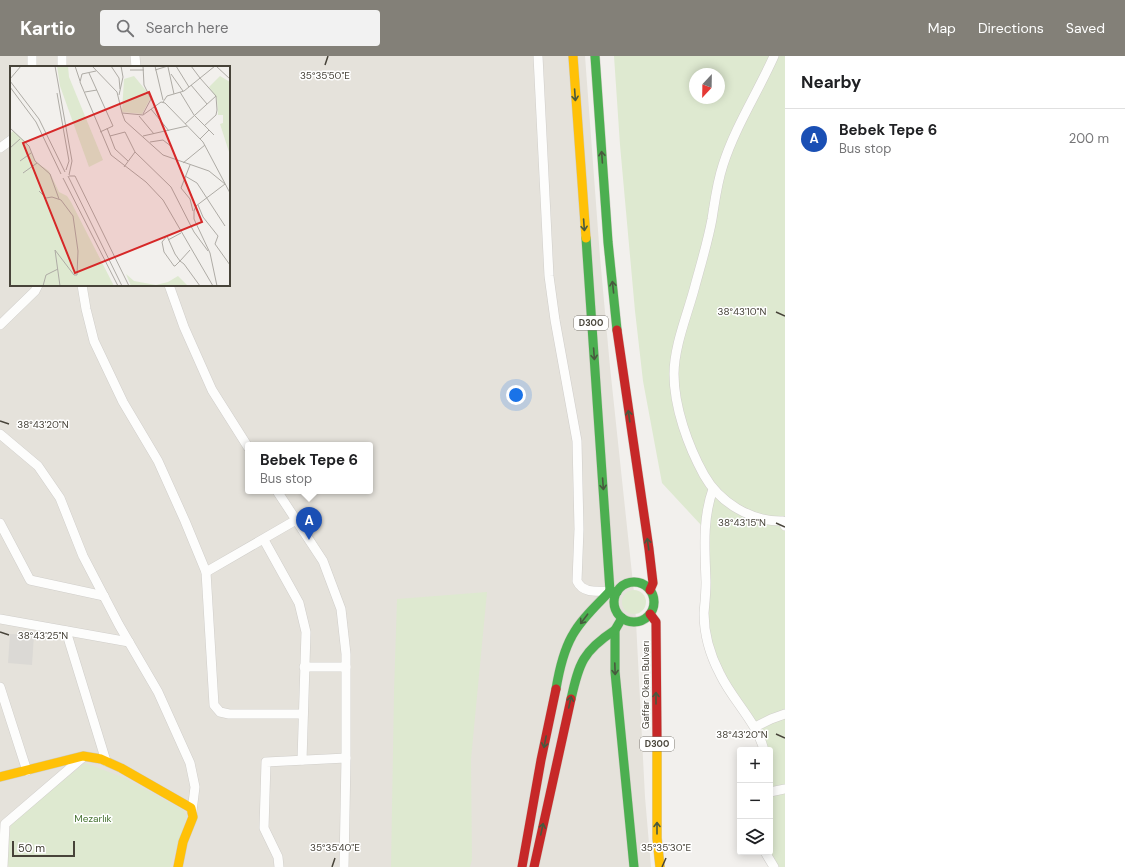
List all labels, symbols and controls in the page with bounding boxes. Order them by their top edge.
search box [100,10,380,46]
text: Kartio [20,16,76,41]
icon: search [114,17,136,39]
text: Search here [146,18,228,38]
text: Map [928,19,956,37]
text: Directions [978,19,1044,37]
text: Saved [1066,19,1105,37]
inset map [10,66,230,286]
north arrow [689,68,725,104]
text: 35°35'50"E [300,69,350,82]
text: Nearby [801,71,861,93]
one-way arrow [572,88,579,101]
text: Bebek Tepe 6 [839,120,937,140]
text: A [809,130,819,147]
text: 200 m [1069,130,1109,147]
text: Bus stop [839,140,891,157]
one-way arrow [599,151,606,164]
one-way arrow [581,218,588,231]
one-way arrow [609,281,617,294]
text: 38°43'10"N [718,305,766,318]
road number: D300 [574,316,608,330]
one-way arrow [590,347,597,360]
your location [506,385,526,405]
one-way arrow [625,410,633,423]
text: 38°43'20"N [17,418,69,431]
popup [245,442,373,494]
text: Bebek Tepe 6 [260,450,358,470]
text: Bus stop [260,470,312,487]
one-way arrow [599,477,606,490]
pin: A [296,507,322,540]
text: 38°43'15"N [718,516,766,529]
one-way arrow [644,538,652,551]
one-way arrow [580,614,588,625]
text: 38°43'25"N [18,629,68,642]
street label: Gaffar Okan Bulvarı [639,641,652,729]
one-way arrow [612,662,619,675]
one-way arrow [652,692,660,705]
one-way arrow [566,696,574,709]
text: 38°43'20"N [716,728,768,741]
one-way arrow [540,735,548,748]
road number: D300 [640,737,674,751]
map controls [737,747,773,855]
button: + [737,747,773,783]
button: − [737,783,773,819]
park label: Mezarlık [74,812,112,825]
button: layers [737,819,773,855]
one-way arrow [653,822,661,835]
one-way arrow [539,823,547,836]
scale bar [12,839,75,858]
text: 50 m [18,841,45,855]
text: 35°35'40"E [310,841,360,854]
text: 35°35'30"E [641,841,691,854]

